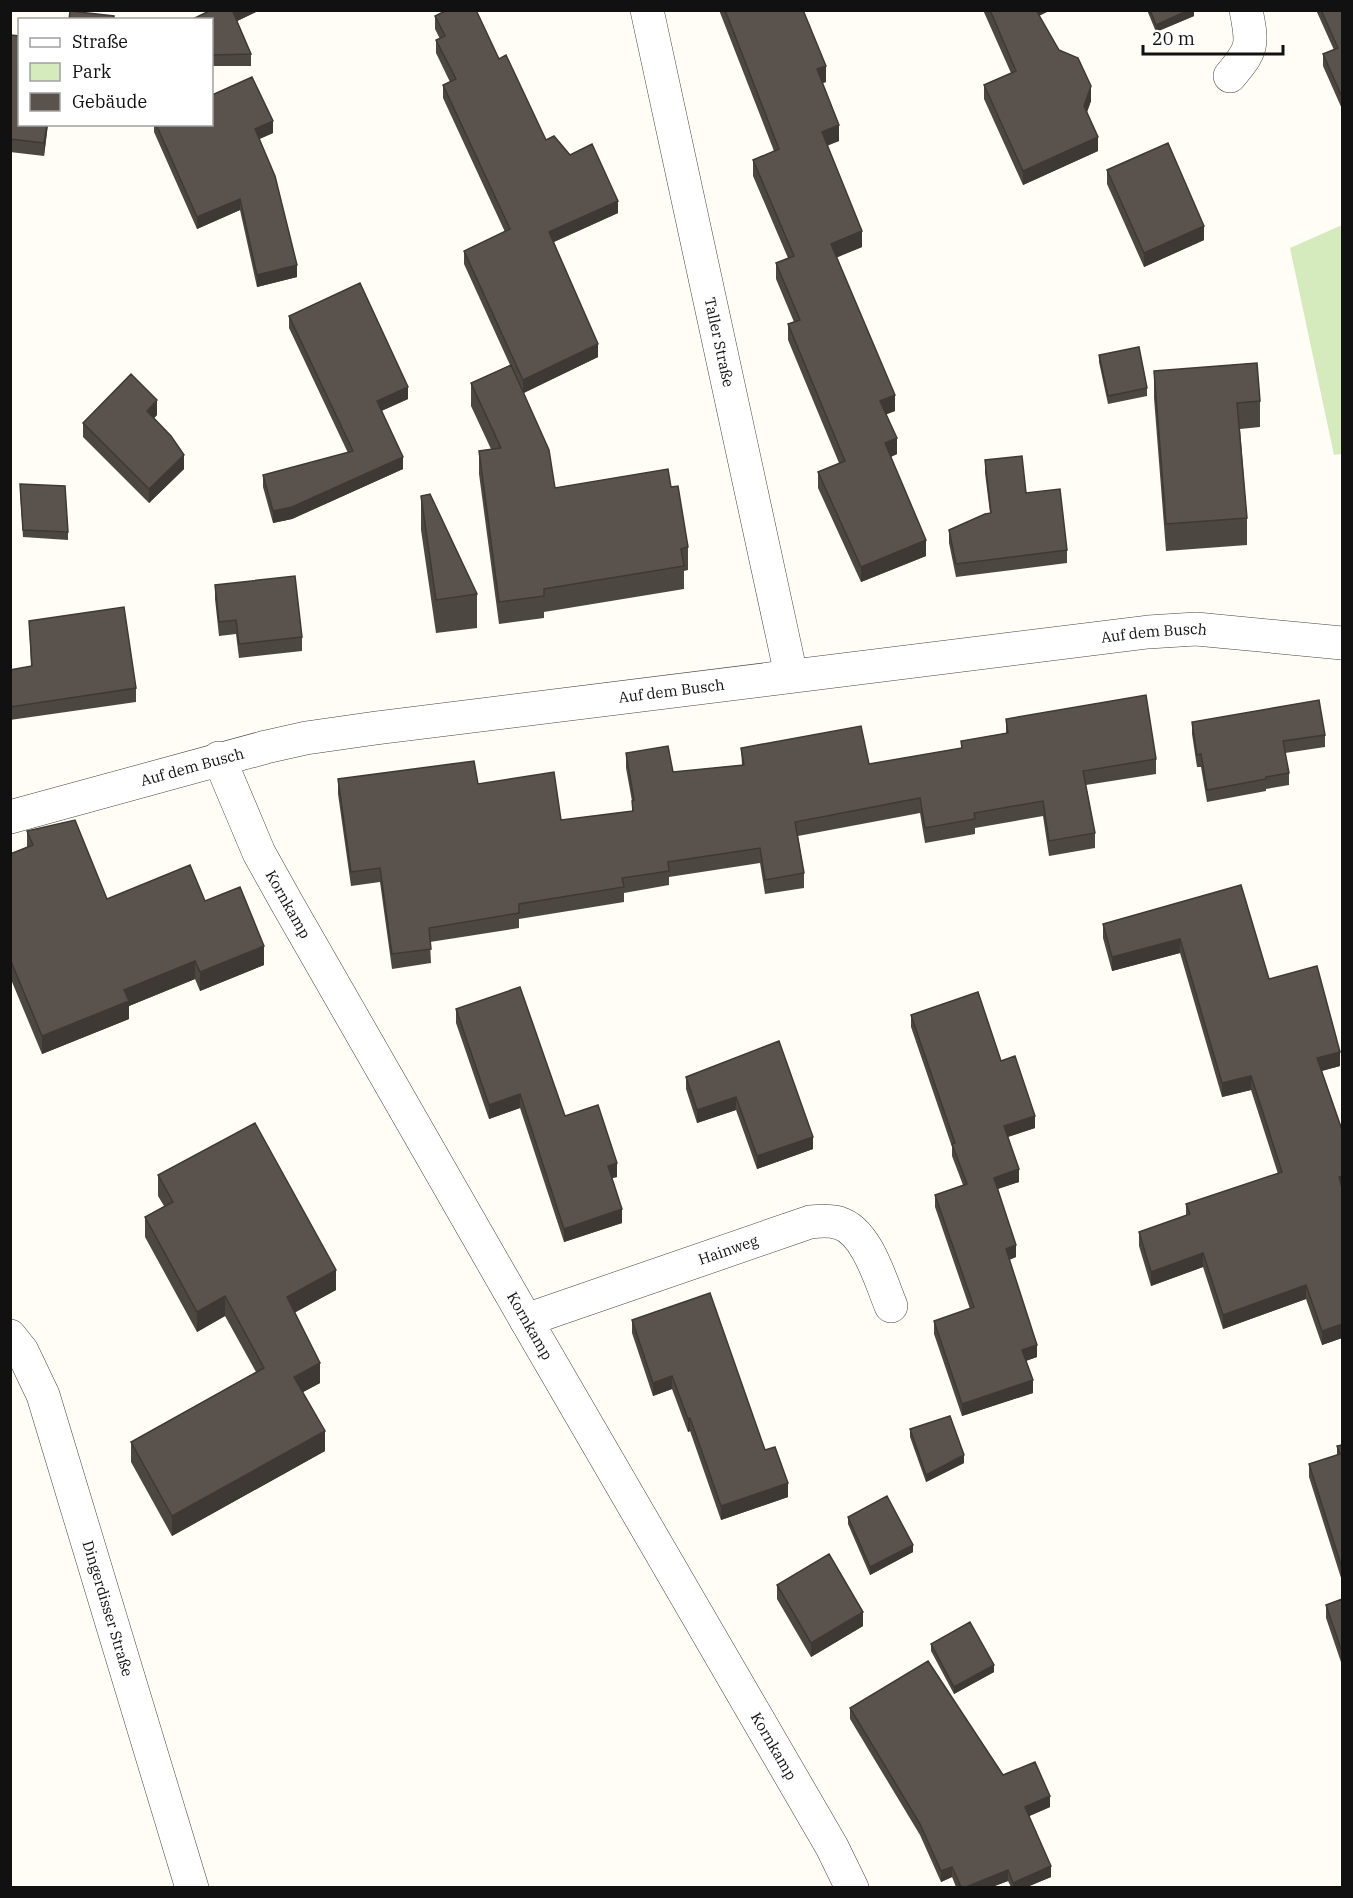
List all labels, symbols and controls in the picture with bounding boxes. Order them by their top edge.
legend [18,18,213,126]
scale bar [1143,18,1282,56]
text: 20 m [1152,27,1195,50]
text: Straße [72,30,128,53]
text: Park [72,60,112,83]
text: Gebäude [72,90,147,113]
street label: Taller Straße [701,296,738,389]
street label: Auf dem Busch [1100,619,1208,647]
street label: Auf dem Busch [618,675,726,707]
street label: Auf dem Busch [138,743,246,790]
street label: Kornkamp [261,867,315,942]
street label: Hainweg [696,1231,761,1269]
street label: Kornkamp [503,1288,557,1363]
street label: Dingerdisser Straße [79,1538,137,1679]
street label: Kornkamp [747,1709,801,1783]

